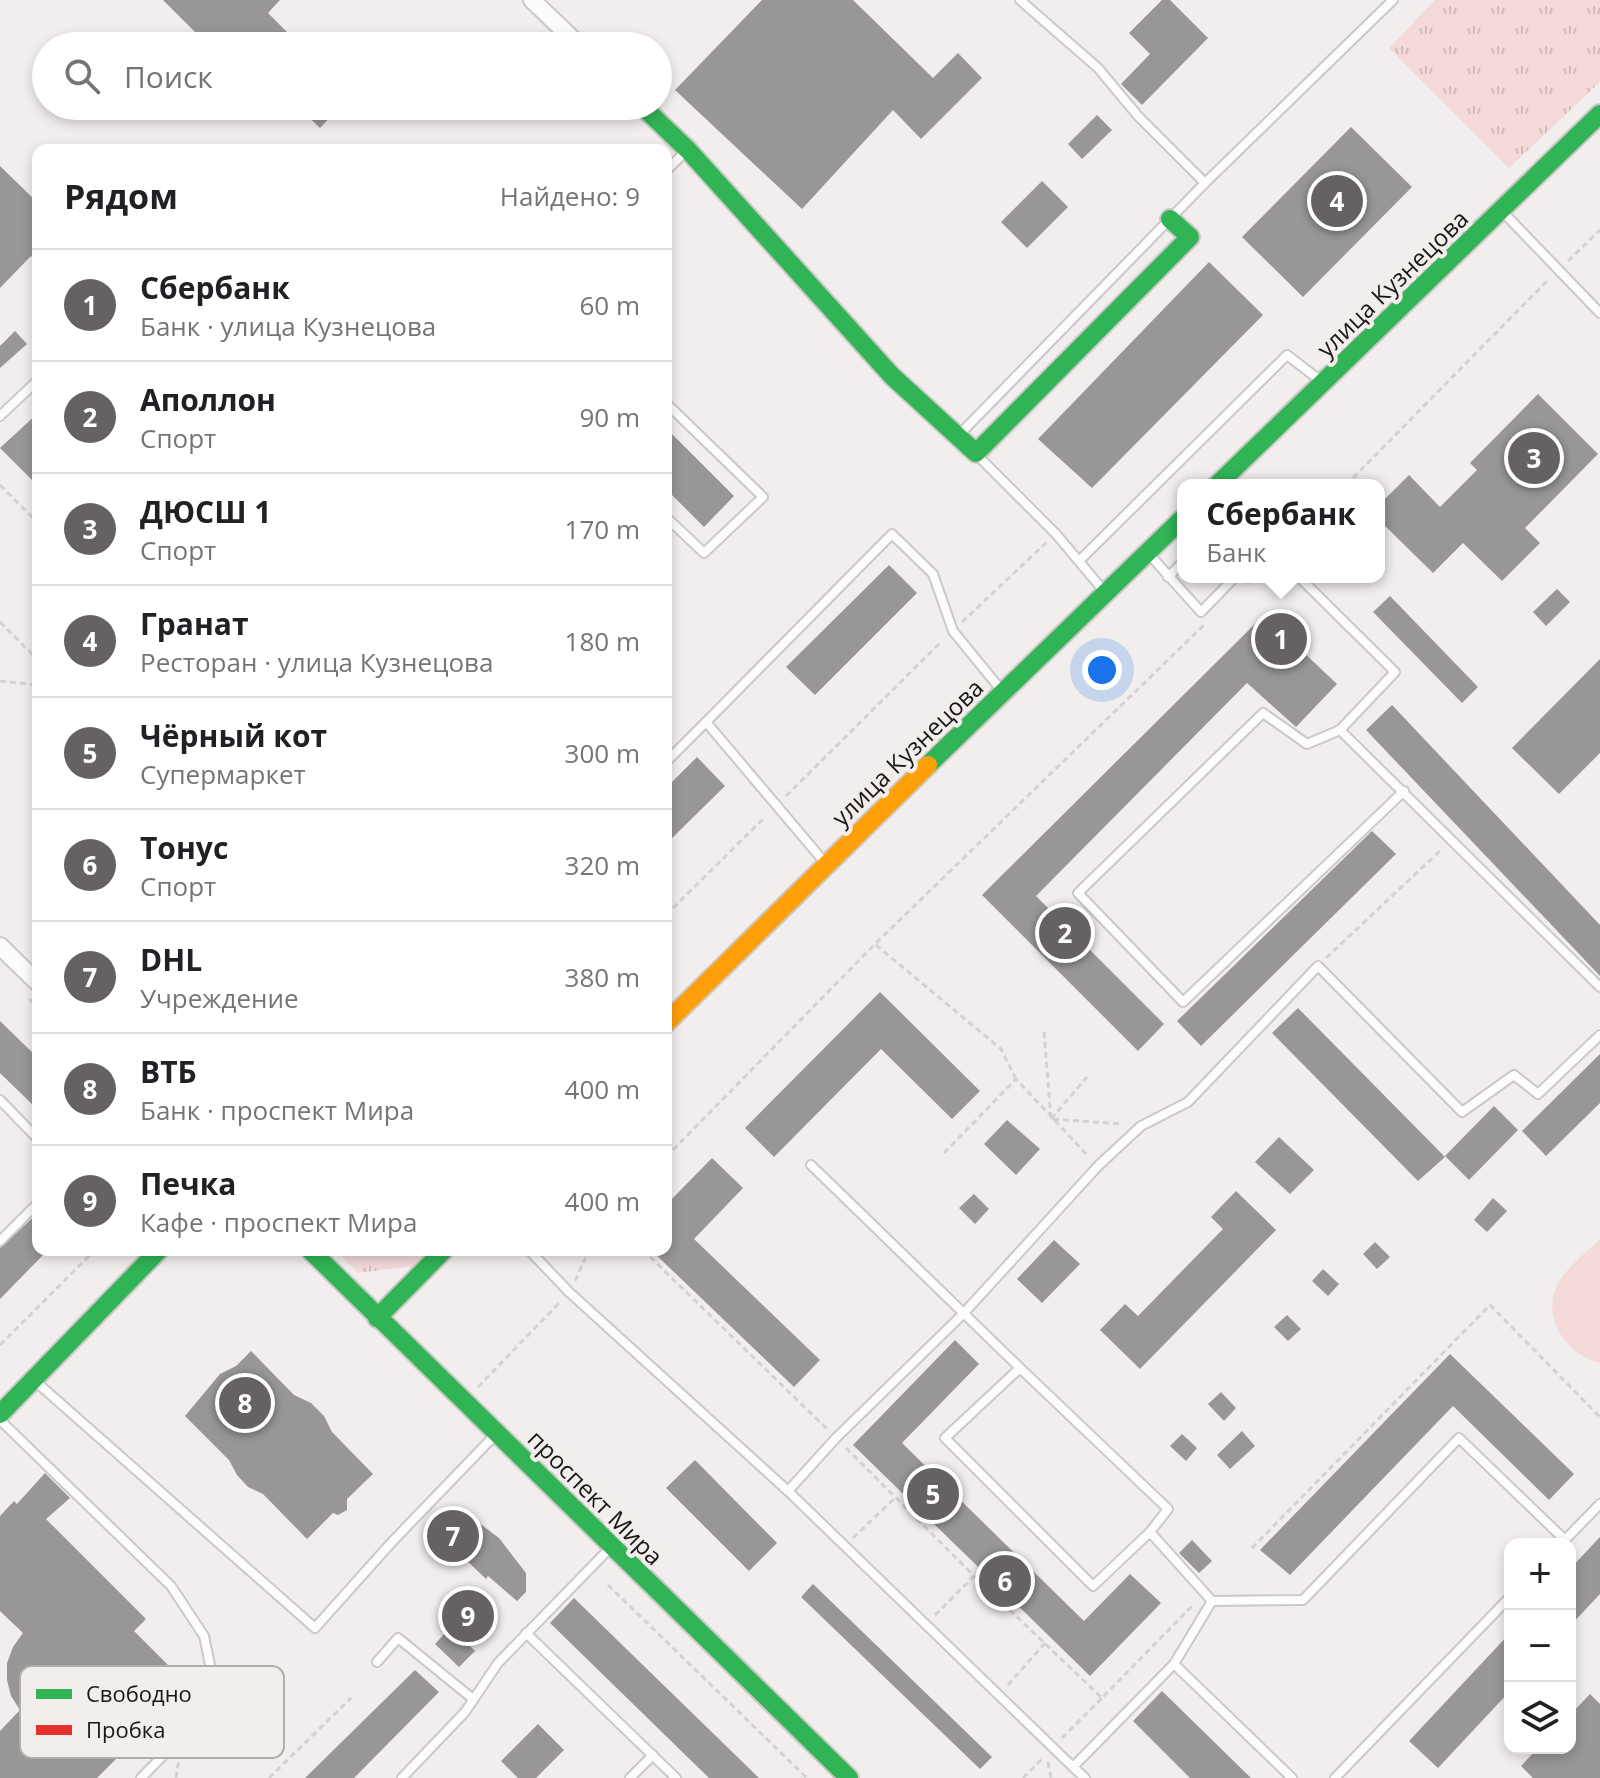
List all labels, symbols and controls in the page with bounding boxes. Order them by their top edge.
search box [32,32,672,120]
icon: search [60,54,104,98]
text: Поиск [124,56,213,97]
pin: 4 [1311,171,1363,231]
text: Рядом [64,173,178,219]
text: Найдено: 9 [500,178,640,214]
street label: улица Кузнецова [1309,202,1475,364]
text: Сбербанк [140,267,290,308]
text: 1 [83,287,97,323]
text: 60 m [579,287,640,323]
text: Банк · улица Кузнецова [140,308,436,344]
text: Аполлон [140,379,276,420]
text: 2 [83,399,97,435]
text: 90 m [579,399,640,435]
text: Спорт [140,420,216,456]
pin: 3 [1508,428,1560,488]
popup [1177,479,1385,583]
text: ДЮСШ 1 [140,491,271,532]
text: Сбербанк [1206,493,1356,534]
text: 3 [83,511,97,547]
text: 170 m [565,511,640,547]
text: Спорт [140,532,216,568]
text: Банк [1206,534,1266,570]
text: Гранат [140,603,249,644]
pin: 1 [1255,609,1307,669]
text: 4 [83,623,97,659]
text: 180 m [565,623,640,659]
text: Ресторан · улица Кузнецова [140,644,493,680]
your location [1082,650,1122,690]
street label: улица Кузнецова [824,671,990,833]
text: Чёрный кот [140,715,327,756]
text: 5 [83,735,97,771]
text: 300 m [565,735,640,771]
text: Супермаркет [140,756,306,792]
text: Тонус [140,827,228,868]
text: 6 [83,847,97,883]
text: 320 m [565,847,640,883]
text: Спорт [140,868,216,904]
pin: 2 [1039,903,1091,963]
text: DHL [140,939,202,980]
text: 7 [83,959,97,995]
text: 380 m [565,959,640,995]
text: Учреждение [140,980,299,1016]
text: ВТБ [140,1051,197,1092]
text: 8 [83,1071,97,1107]
text: 400 m [565,1071,640,1107]
text: Банк · проспект Мира [140,1092,414,1128]
text: Печка [140,1163,236,1204]
text: 9 [83,1183,97,1219]
text: 400 m [565,1183,640,1219]
text: Кафе · проспект Мира [140,1204,417,1240]
pin: 8 [219,1373,271,1433]
street label: проспект Мира [521,1422,671,1572]
pin: 5 [907,1464,959,1524]
pin: 7 [427,1506,479,1566]
map controls [1504,1538,1576,1754]
button: + [1504,1538,1576,1610]
pin: 6 [979,1551,1031,1611]
pin: 9 [442,1586,494,1646]
button: − [1504,1610,1576,1682]
legend [20,1666,284,1758]
text: Свободно [86,1678,192,1708]
button: layers [1504,1682,1576,1754]
text: Пробка [86,1714,165,1744]

